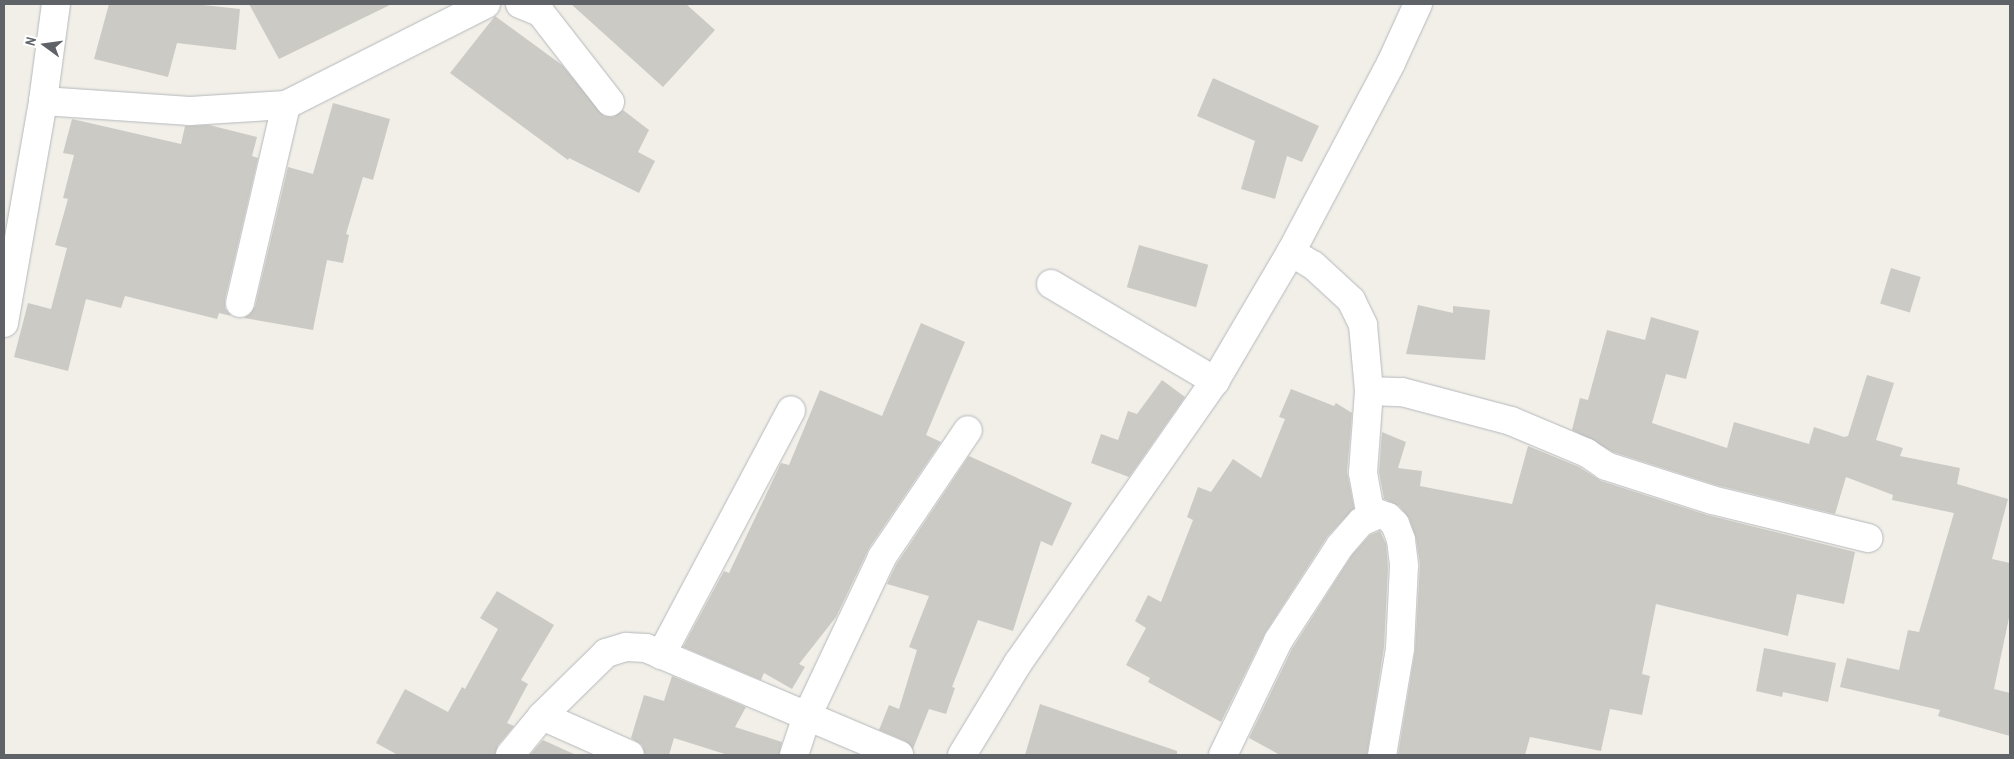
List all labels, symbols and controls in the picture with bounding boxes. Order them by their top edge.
north arrow [20,20,70,70]
text: N [21,35,40,48]

